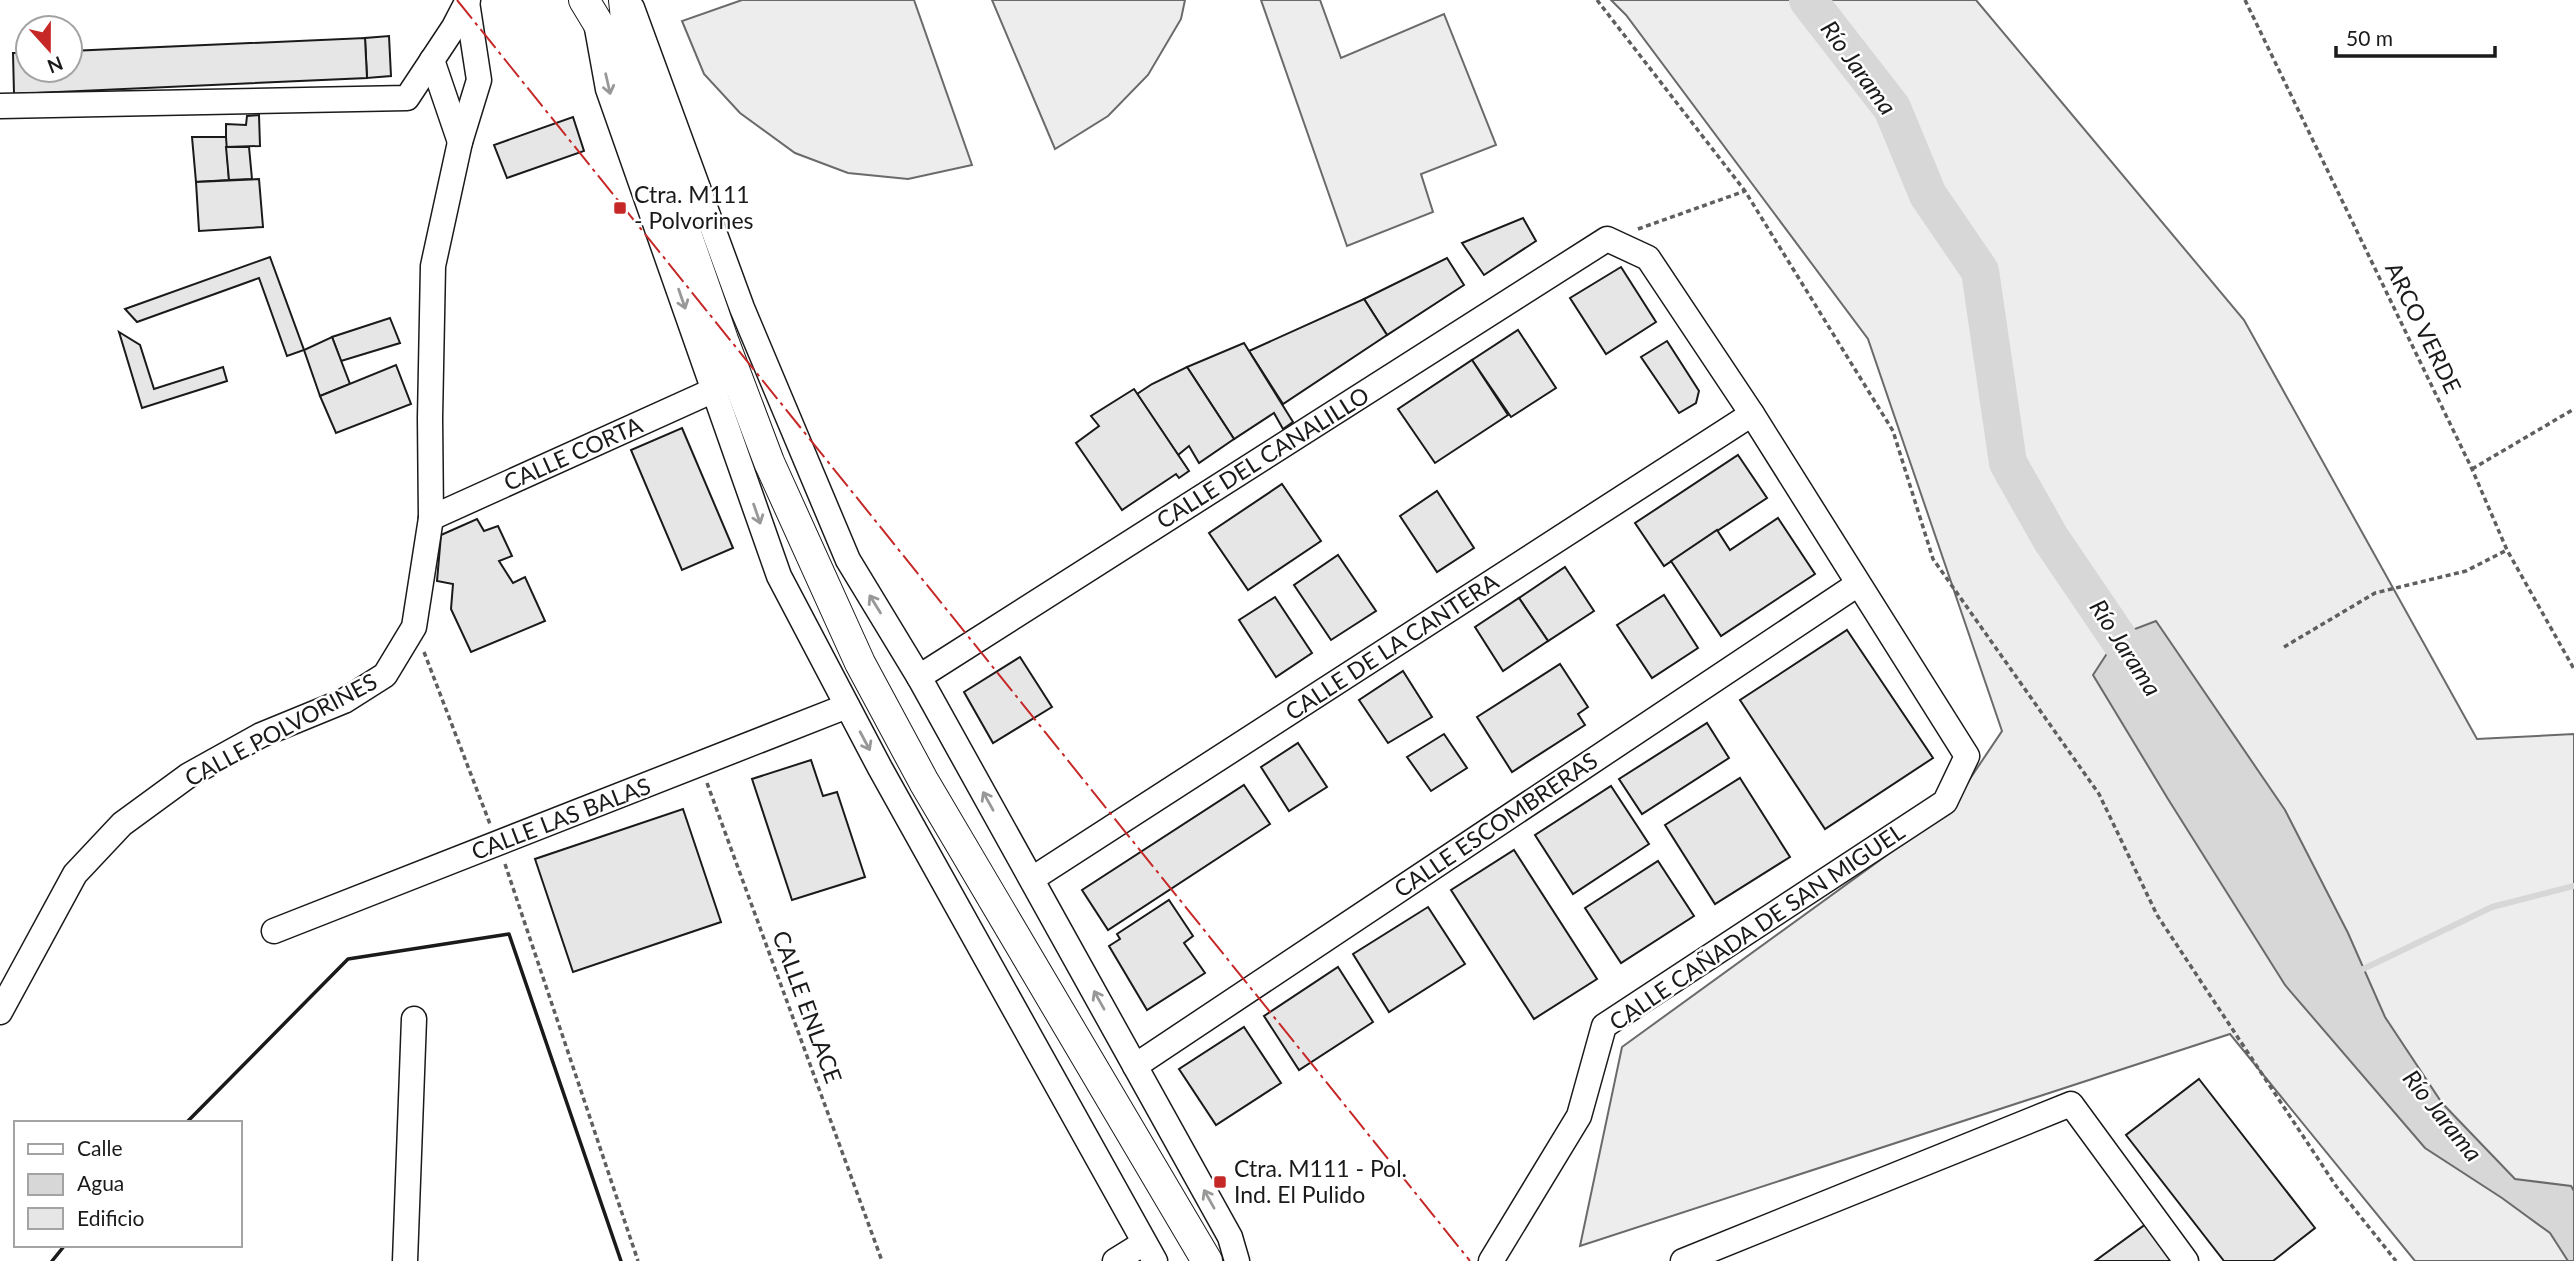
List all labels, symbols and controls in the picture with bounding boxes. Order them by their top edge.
north arrow [14,14,84,84]
water label: Río Jarama [1815,14,1903,120]
scale bar [2336,14,2495,58]
text: 50 m [2346,25,2393,50]
text: N [44,52,66,79]
one-way arrow [602,72,615,95]
place label: Ctra. M111 - Polvorines [634,180,754,234]
marker: Ctra. M111 - Polvorines [612,200,628,216]
street label: ARCO VERDE [2380,257,2468,398]
one-way arrow [677,287,689,309]
street label: CALLE DEL CANALILLO [1151,380,1374,534]
street label: CALLE CORTA [499,410,647,496]
one-way arrow [752,502,764,524]
street label: CALLE DE LA CANTERA [1280,567,1504,726]
water label: Río Jarama [2084,593,2168,701]
one-way arrow [867,595,881,615]
street label: CALLE POLVORINES [180,667,381,792]
one-way arrow [859,730,873,750]
street label: CALLE ESCOMBRERAS [1388,746,1602,903]
street label: CALLE LAS BALAS [467,771,654,865]
one-way arrow [981,792,995,812]
street label: CALLE CAÑADA DE SAN MIGUEL [1604,817,1909,1036]
street label: CALLE ENLACE [767,927,848,1087]
one-way arrow [1092,991,1106,1011]
water label: Río Jarama [2398,1063,2489,1167]
legend [14,1121,242,1247]
text: Calle [77,1135,122,1160]
place label: Ctra. M111 - Pol. Ind. El Pulido [1234,1154,1407,1208]
text: Agua [77,1170,124,1195]
marker: Ctra. M111 - Pol. Ind. El Pulido [1212,1174,1228,1190]
one-way arrow [1202,1190,1216,1210]
text: Edificio [77,1205,145,1230]

